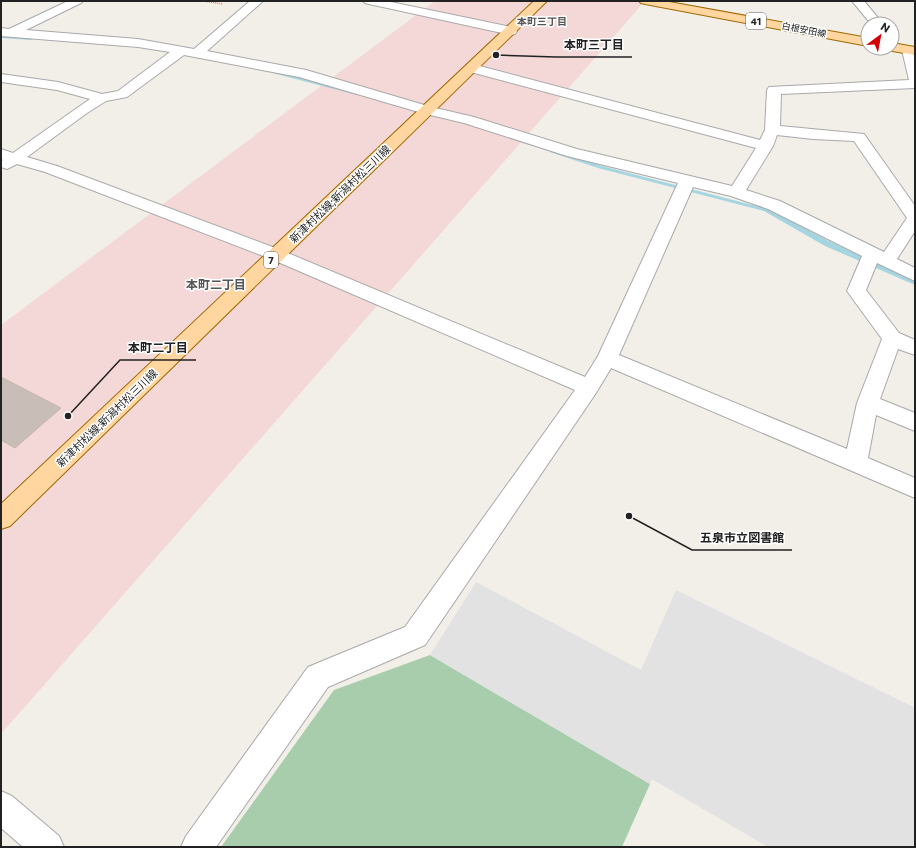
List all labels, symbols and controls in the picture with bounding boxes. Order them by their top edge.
road number: 41 [746,13,766,29]
district label: 本町三丁目 [516,15,567,27]
north arrow [860,16,900,56]
text: N [879,19,893,35]
street label: 白根安田線 [781,20,828,39]
callout: 本町三丁目 [556,33,632,57]
text: 本町三丁目 [564,37,624,51]
street label: 新津村松線;新潟村松三川線 [287,142,393,246]
road number: 7 [264,252,278,268]
district label: 本町二丁目 [186,277,246,291]
callout: 本町二丁目 [120,336,196,360]
text: 本町二丁目 [128,340,188,354]
street label: 新津村松線;新潟村松三川線 [54,366,160,470]
callout: 五泉市立図書館 [692,526,792,550]
text: 五泉市立図書館 [700,530,784,544]

